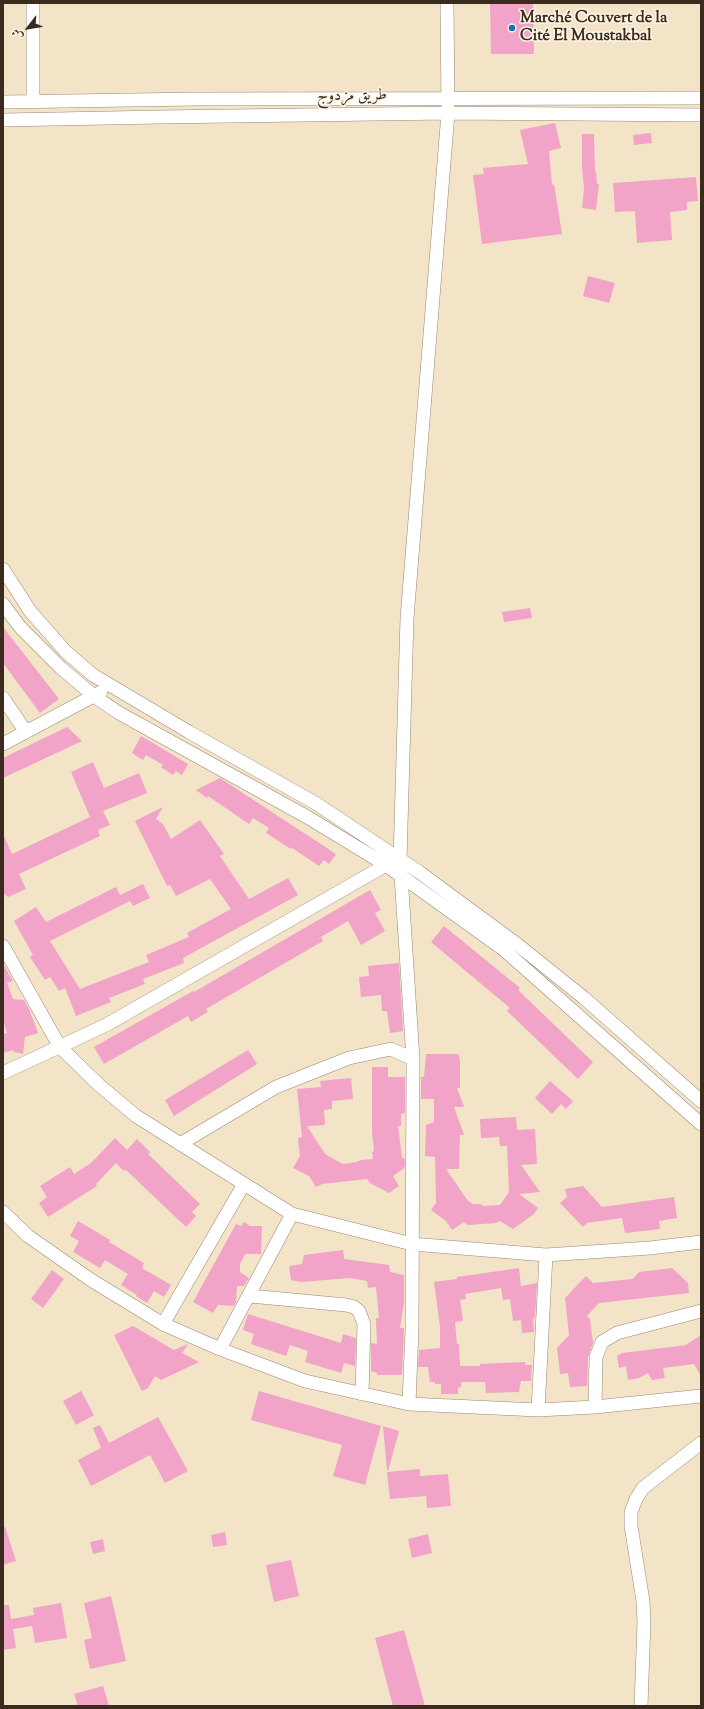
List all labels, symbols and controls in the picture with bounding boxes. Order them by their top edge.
north arrow [8,8,48,48]
place label: Marché Couvert de la Cité El Moustakbal [520,9,667,47]
marker: Marché Couvert de la Cité El Moustakbal [507,23,517,33]
text: ش [8,25,27,43]
street label: طريق مزدوج [317,87,387,107]

